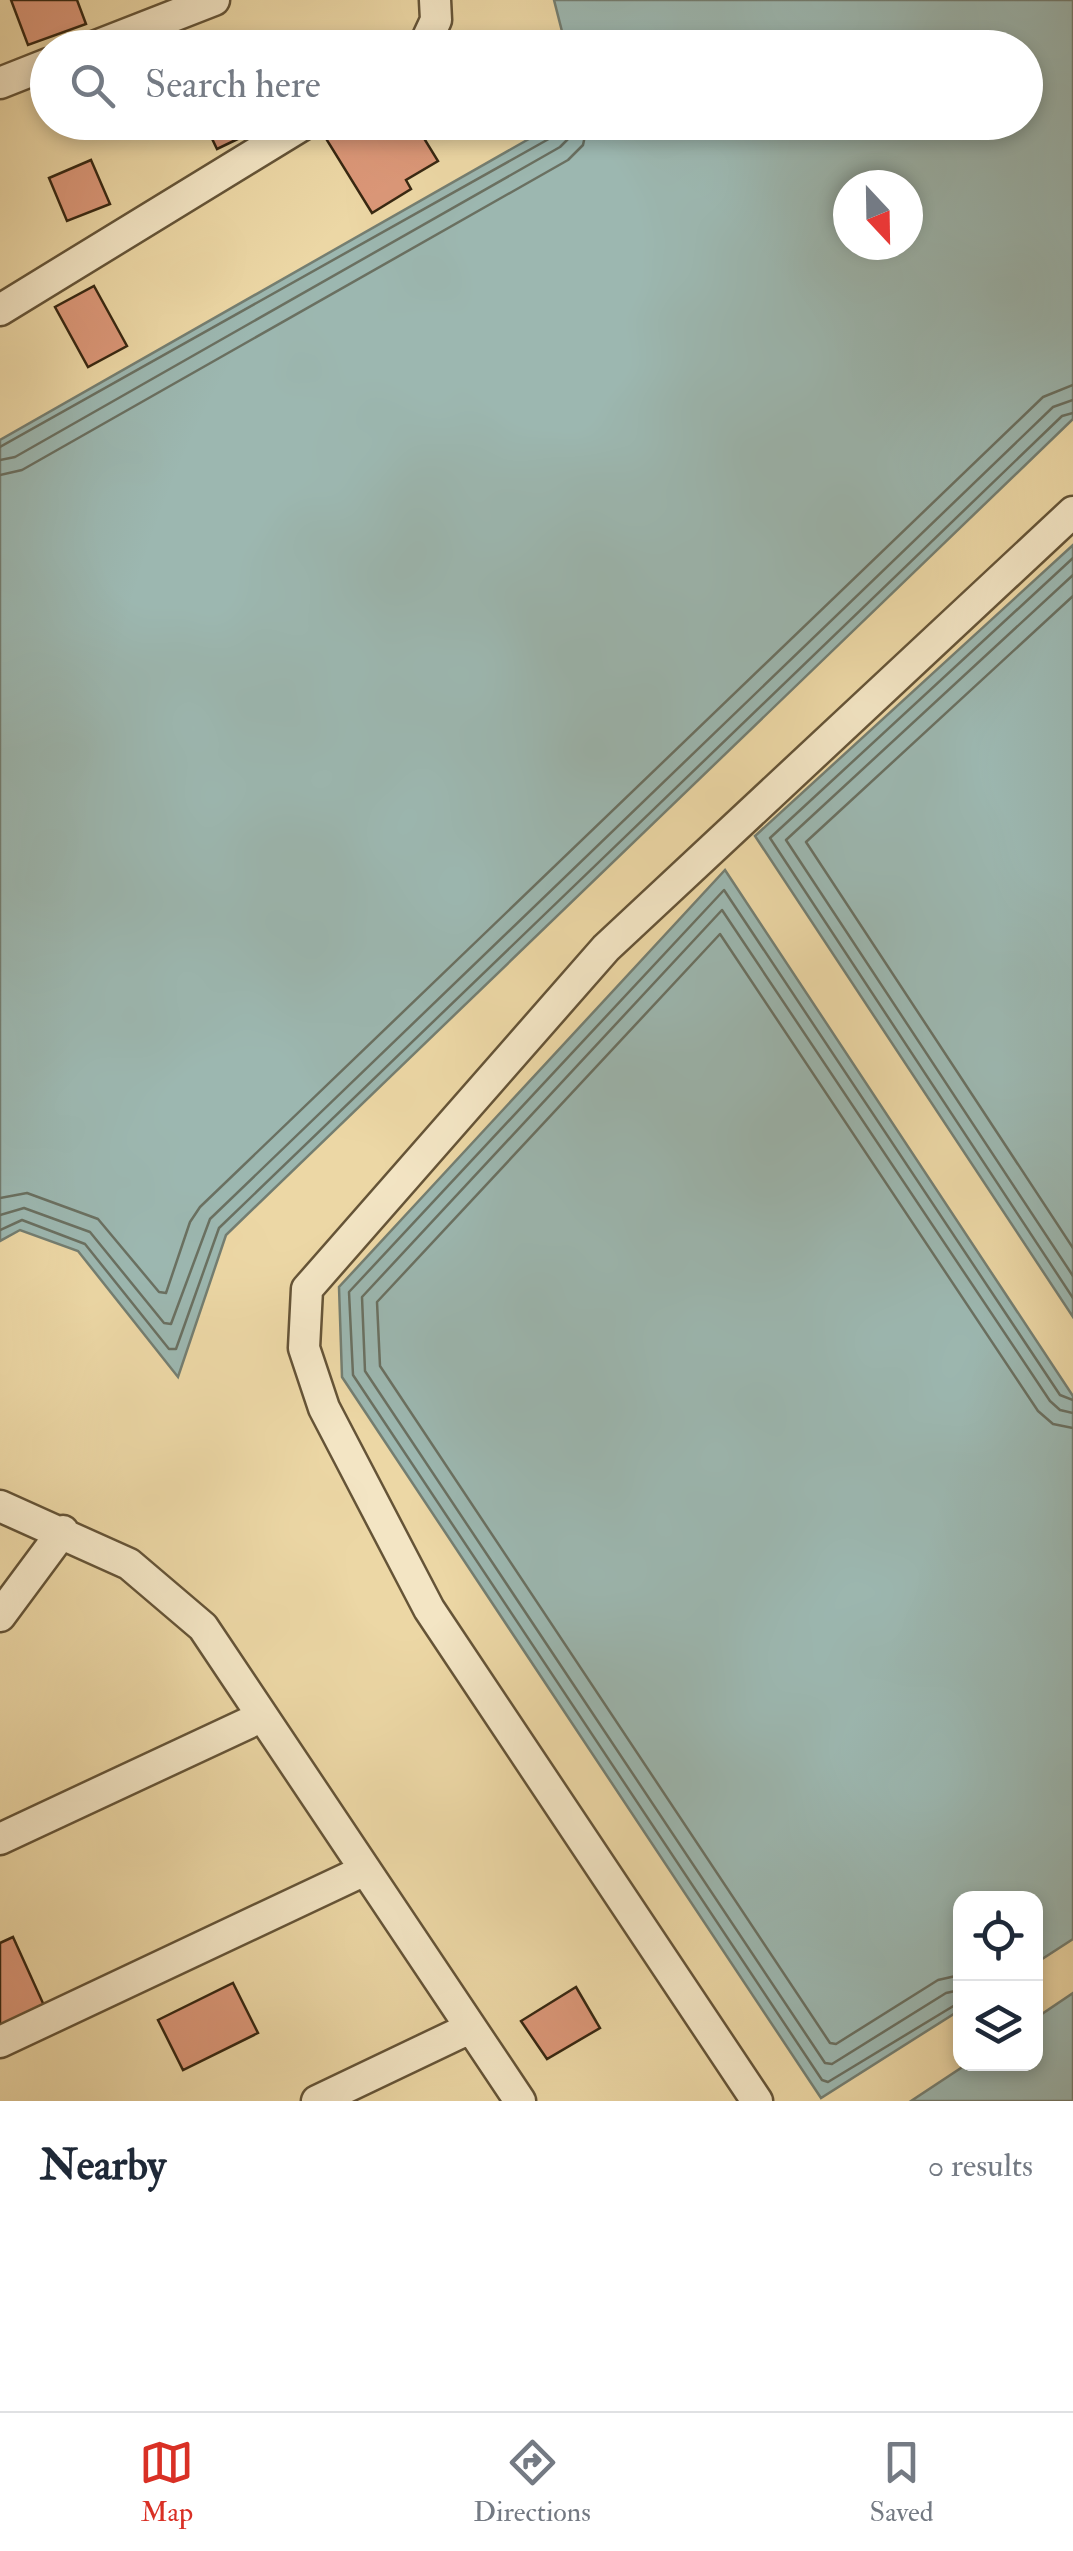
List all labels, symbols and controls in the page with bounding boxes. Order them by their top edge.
search box [30,30,1043,140]
icon: search [65,58,120,113]
text: Search here [145,61,321,109]
north arrow [833,170,923,260]
map controls [953,1891,1043,2071]
button: locate [953,1891,1043,1981]
button: layers [953,1981,1043,2071]
text: Nearby [40,2140,166,2192]
text: 0 results [928,2146,1033,2186]
tab: Map [139,2435,194,2530]
tab: Directions [473,2435,591,2530]
tab: Saved [870,2435,934,2530]

